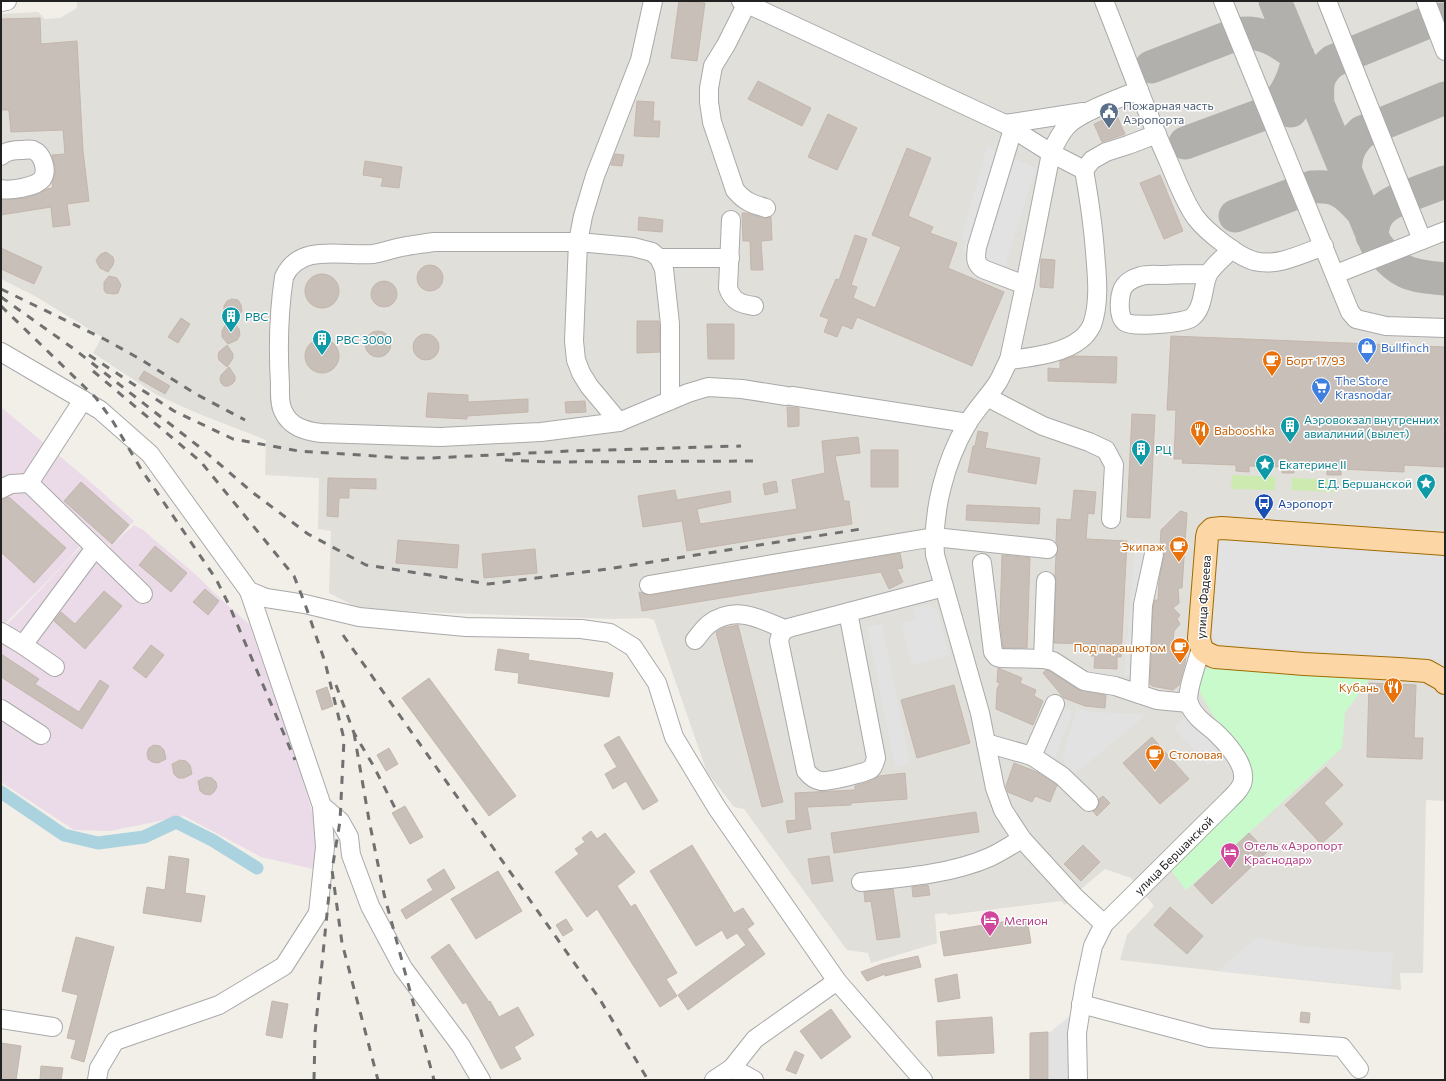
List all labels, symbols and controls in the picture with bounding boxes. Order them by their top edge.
place label: Пожарная часть Аэропорта [1123,98,1214,126]
public building icon: Пожарная часть Аэропорта [1098,101,1120,129]
building icon: РВС [220,305,242,333]
place label: РВС [245,309,269,323]
building icon: РВС 3000 [311,328,333,356]
place label: РВС 3000 [336,332,392,346]
shop icon: Bullfinch [1356,336,1378,364]
place label: Bullfinch [1381,340,1429,354]
cafe icon: Борт 17/93 [1261,349,1283,377]
place label: Борт 17/93 [1286,353,1345,367]
place label: The Store Krasnodar [1335,373,1392,401]
supermarket icon: The Store Krasnodar [1310,376,1332,404]
place label: Аэровокзал внутренних авиалиний (вылет) [1304,412,1440,440]
building icon: Аэровокзал внутренних авиалиний (вылет) [1279,415,1301,443]
restaurant icon: Babooshka [1189,419,1211,447]
place label: Babooshka [1214,423,1274,437]
building icon: РЦ [1130,438,1152,466]
place label: РЦ [1155,442,1172,456]
place icon: Екатерине II [1254,453,1276,481]
place label: Екатерине II [1279,457,1347,471]
place icon: Е.Д. Бершанской [1415,472,1437,500]
place label: Е.Д. Бершанской [1317,476,1412,490]
bus stop icon: Аэропорт [1253,492,1275,520]
place label: Аэропорт [1278,496,1333,510]
cafe icon: Экипаж [1168,535,1190,563]
place label: Экипаж [1121,539,1165,553]
street label: улица Фадеева [1193,555,1213,639]
cafe icon: Под парашютом [1169,636,1191,664]
place label: Под парашютом [1073,640,1166,654]
restaurant icon: Кубань [1382,676,1404,704]
place label: Кубань [1339,680,1379,694]
cafe icon: Столовая [1144,743,1166,771]
place label: Столовая [1169,747,1223,761]
street label: улица Бершанской [1131,813,1216,897]
place label: Отель «Аэропорт Краснодар» [1244,838,1343,866]
hotel icon: Отель «Аэропорт Краснодар» [1219,841,1241,869]
hotel icon: Мегион [979,909,1001,937]
place label: Мегион [1004,913,1048,927]

